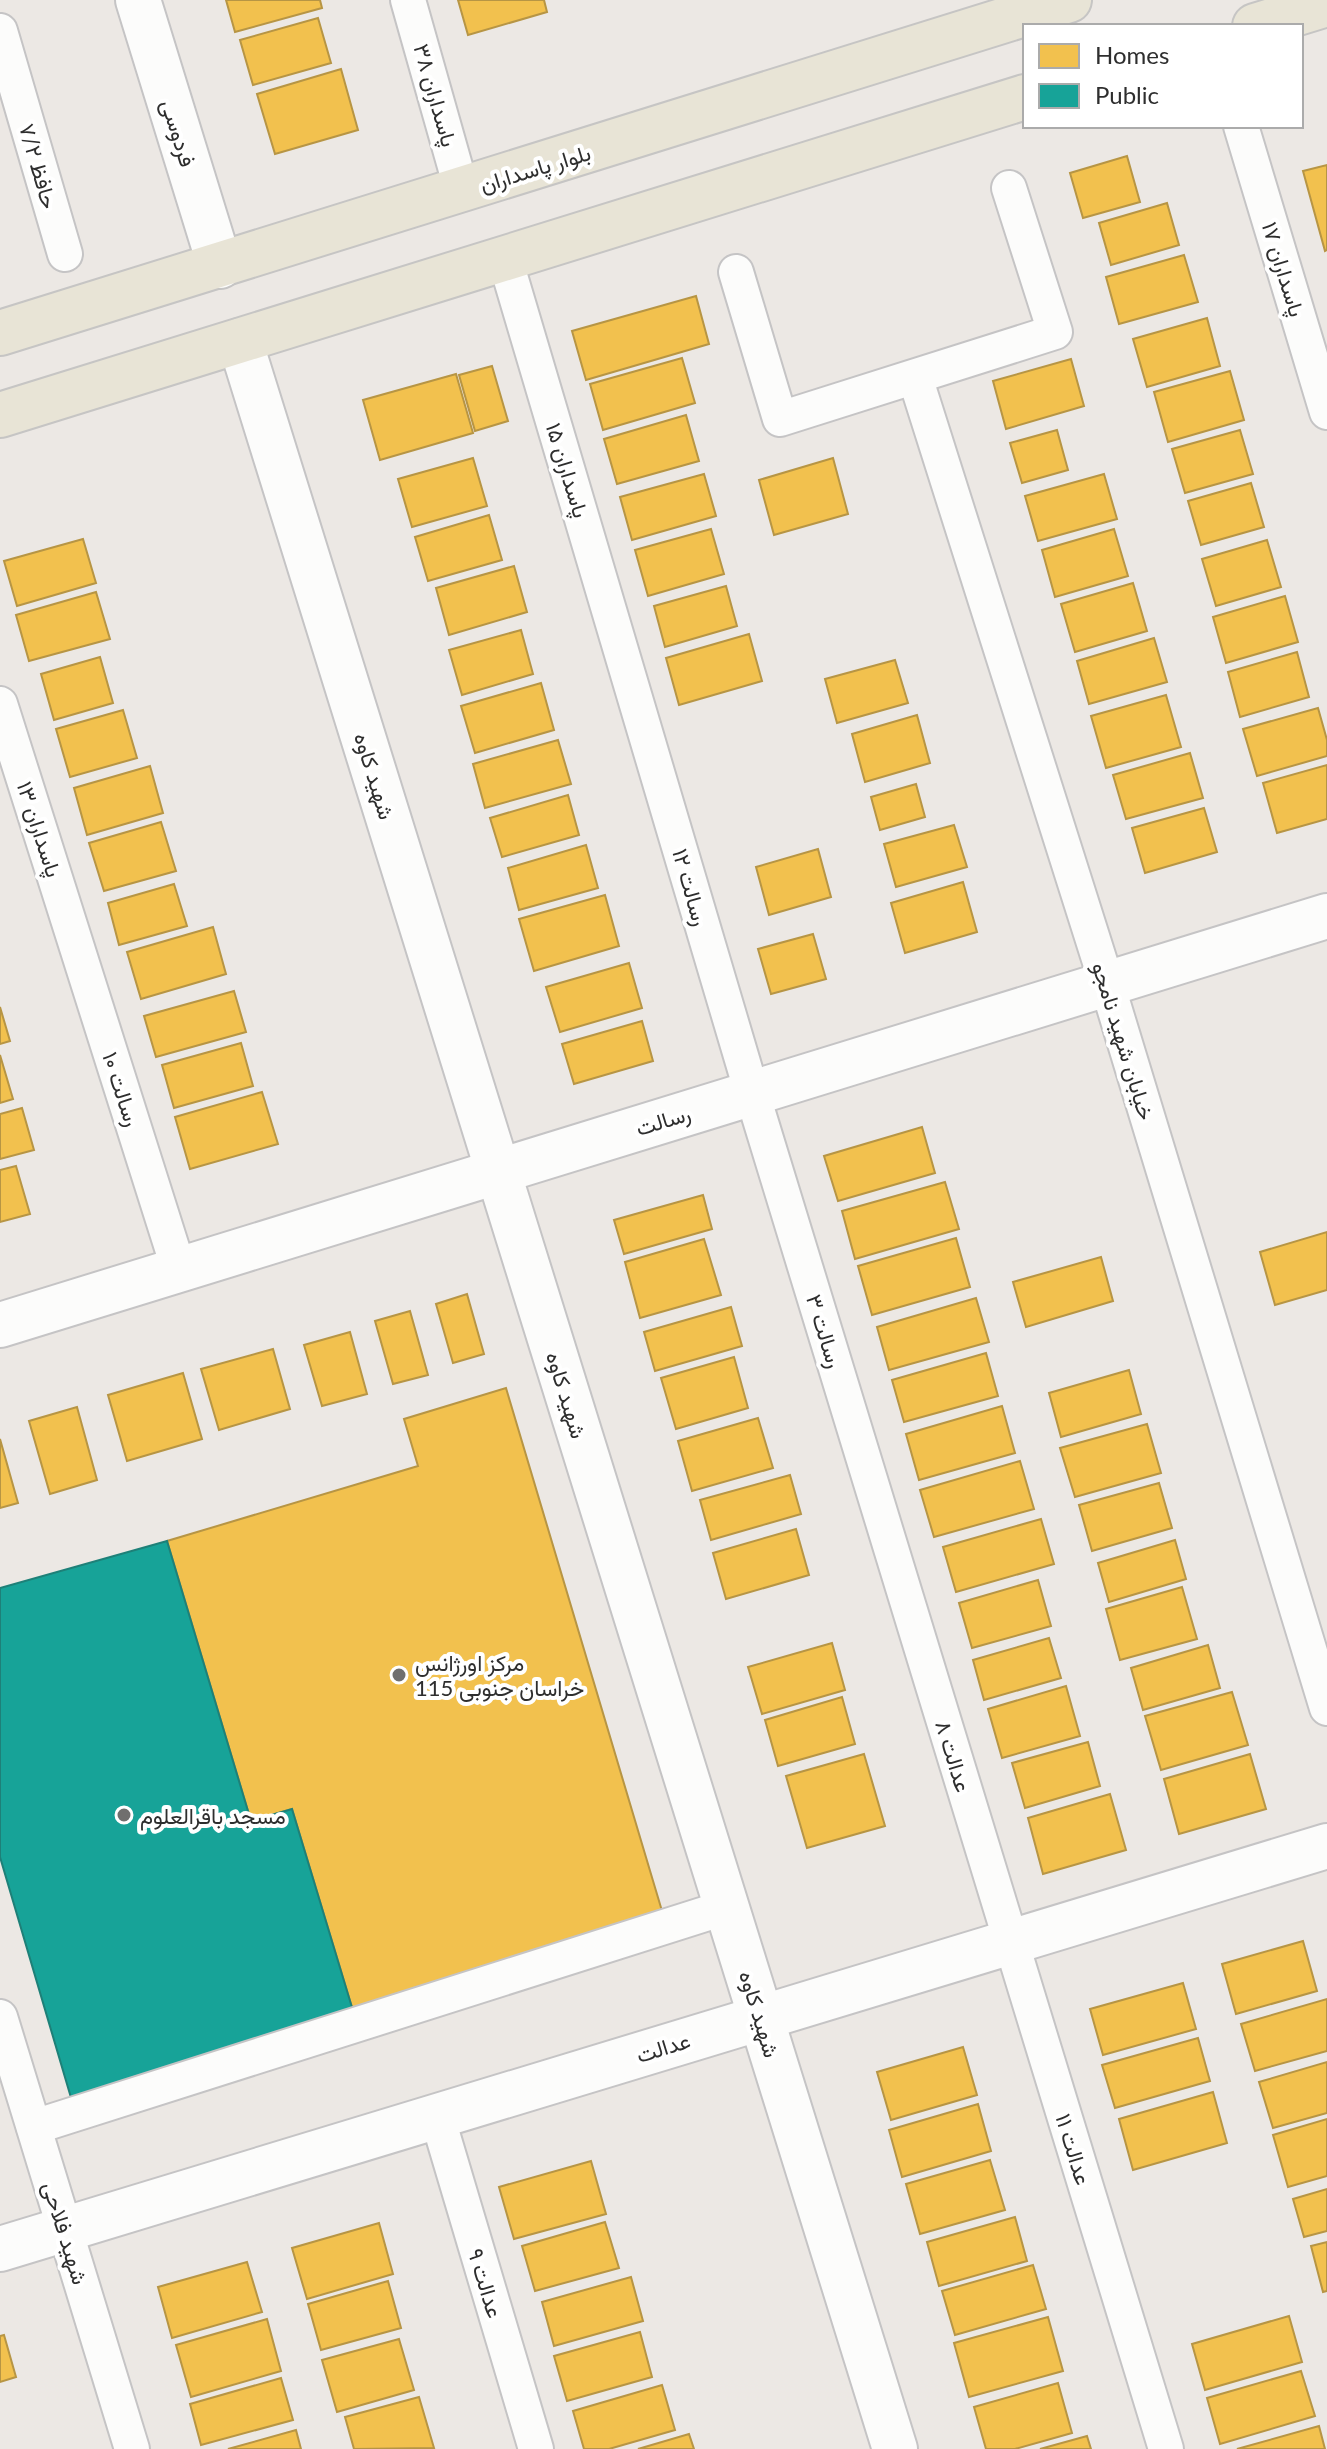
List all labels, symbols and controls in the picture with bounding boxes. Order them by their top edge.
legend [1023,24,1303,128]
street label: پاسداران ۳۸ [407,40,464,150]
text: Homes [1095,40,1169,69]
text: Public [1095,80,1159,109]
street label: فردوسی [155,96,202,170]
street label: حافظ ۷/۲ [14,120,64,212]
street label: بلوار پاسداران [476,138,594,200]
street label: پاسداران ۱۷ [1255,218,1311,320]
street label: پاسداران ۱۵ [539,419,595,521]
street label: شهید کاوه [348,729,401,823]
street label: پاسداران ۱۳ [10,778,68,881]
street label: رسالت ۱۲ [666,845,715,929]
street label: خیابان شهید نامجو [1086,959,1161,1123]
street label: رسالت ۱۰ [96,1048,147,1130]
street label: رسالت [632,1099,694,1142]
street label: رسالت ۳ [800,1291,849,1372]
street label: شهید کاوه [540,1348,593,1442]
place label: مرکز اورژانس 115 خراسان جنوبی [415,1649,584,1702]
marker: مرکز اورژانس 115 خراسان جنوبی [390,1666,408,1684]
street label: عدالت ۸ [930,1717,978,1795]
place label: مسجد باقرالعلوم [140,1802,286,1831]
marker: مسجد باقرالعلوم [115,1806,133,1824]
street label: شهید کاوه [733,1967,786,2061]
street label: عدالت [633,2026,693,2068]
street label: عدالت ۱۱ [1050,2110,1098,2188]
street label: شهید فلاحی [37,2178,94,2288]
street label: عدالت ۹ [463,2245,509,2321]

